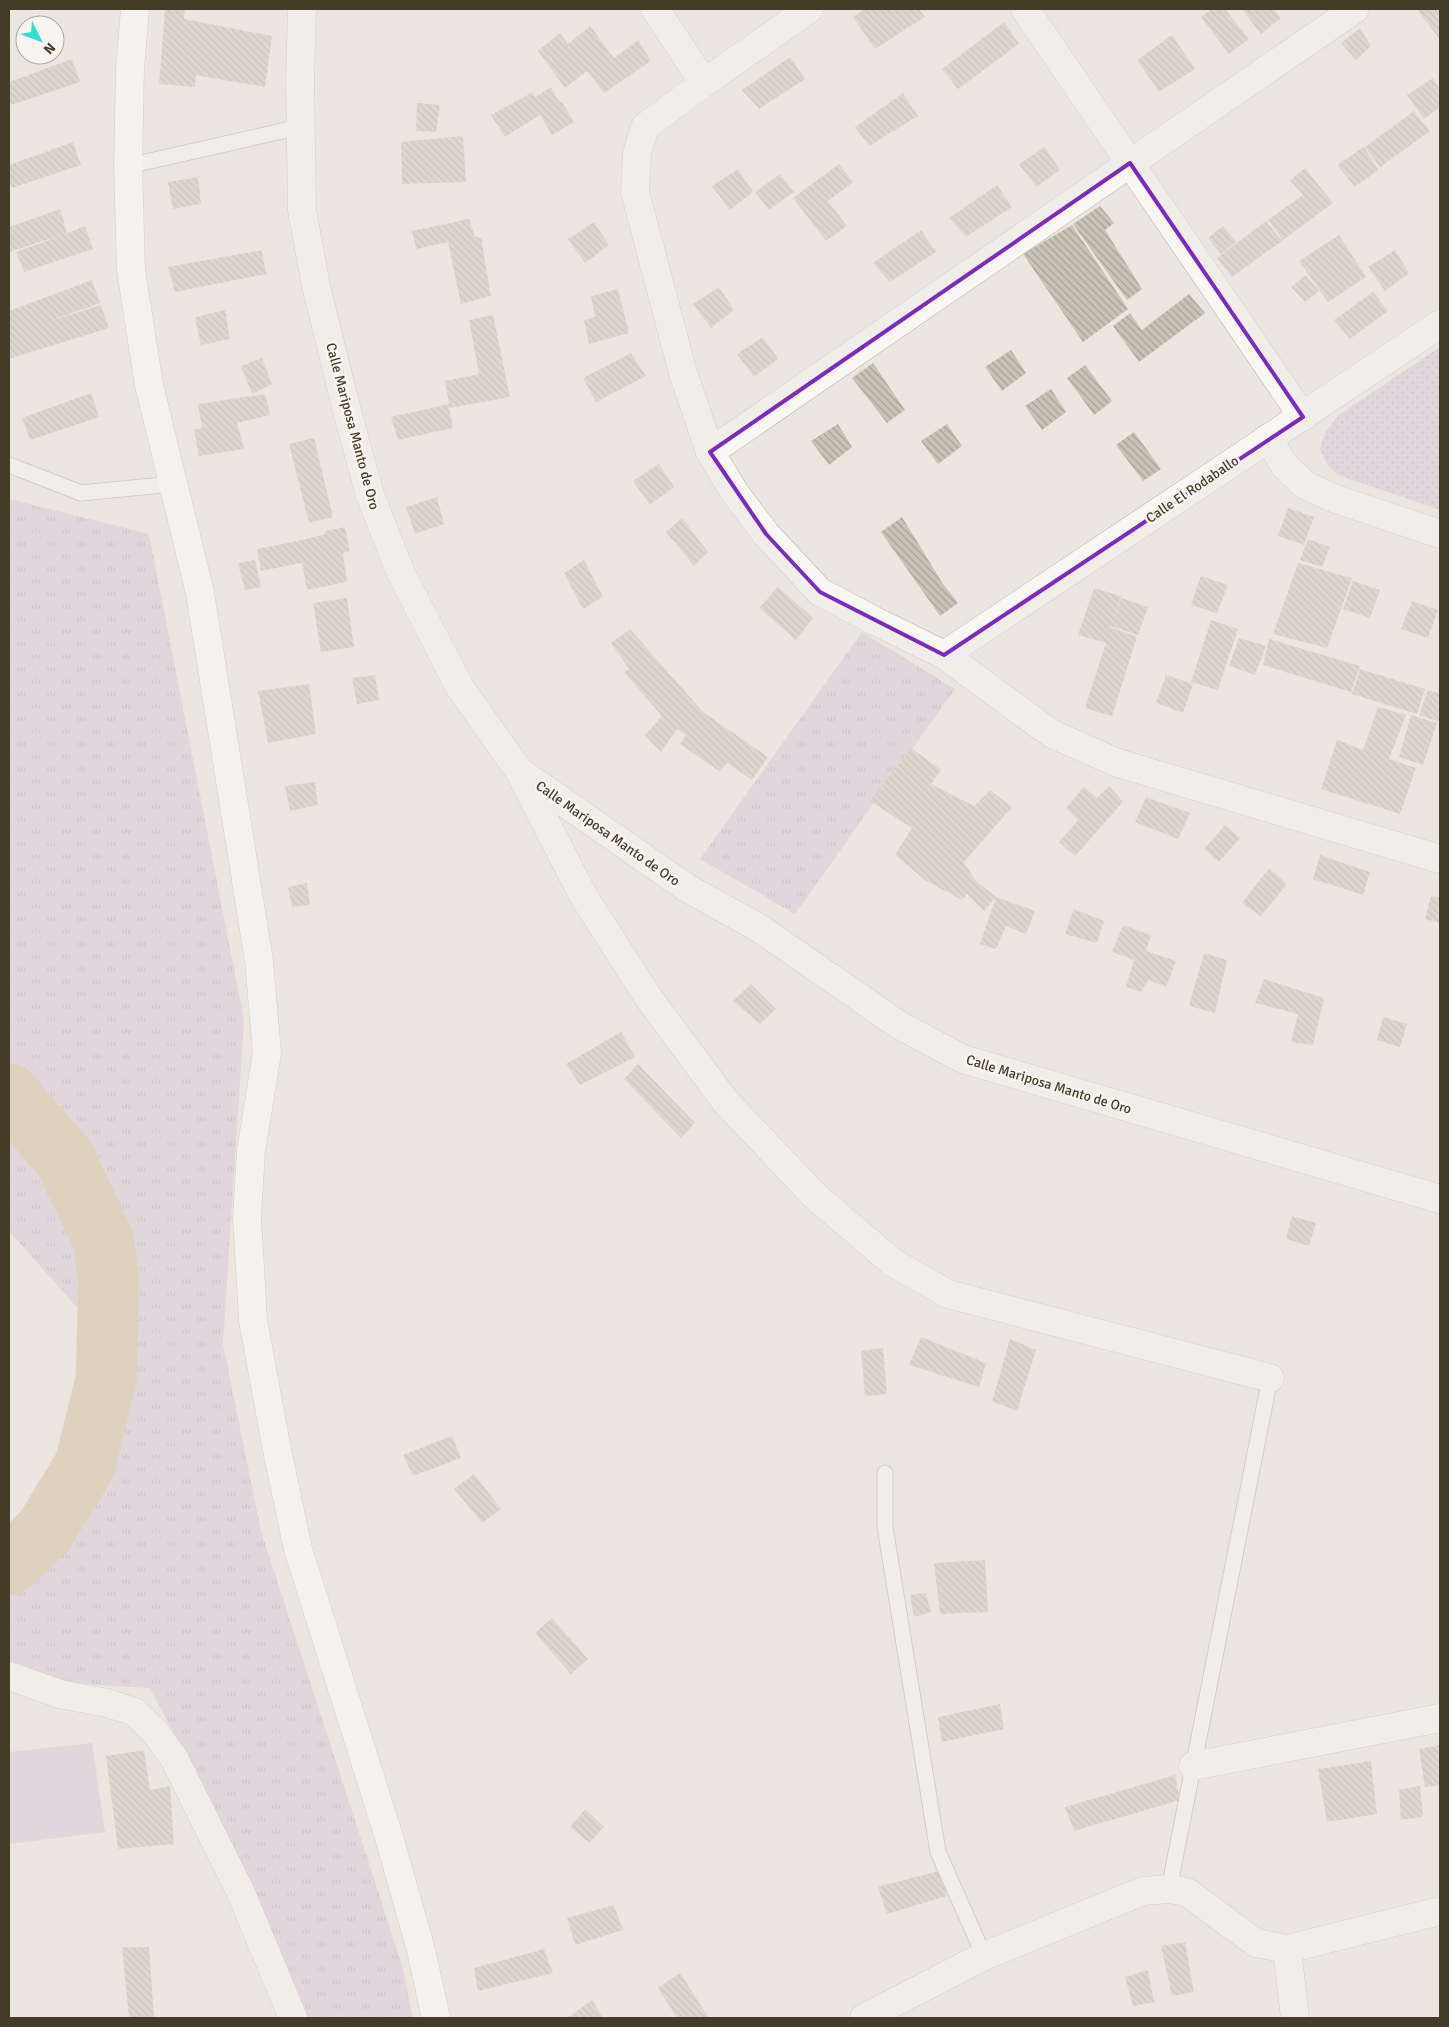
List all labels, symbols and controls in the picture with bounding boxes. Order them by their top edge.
north arrow [15,15,65,65]
text: N [40,39,59,58]
street label: Calle Mariposa Manto de Oro [322,341,383,511]
street label: Calle El Rodaballo [1143,452,1242,527]
street label: Calle Mariposa Manto de Oro [532,777,683,890]
street label: Calle Mariposa Manto de Oro [964,1051,1134,1118]

